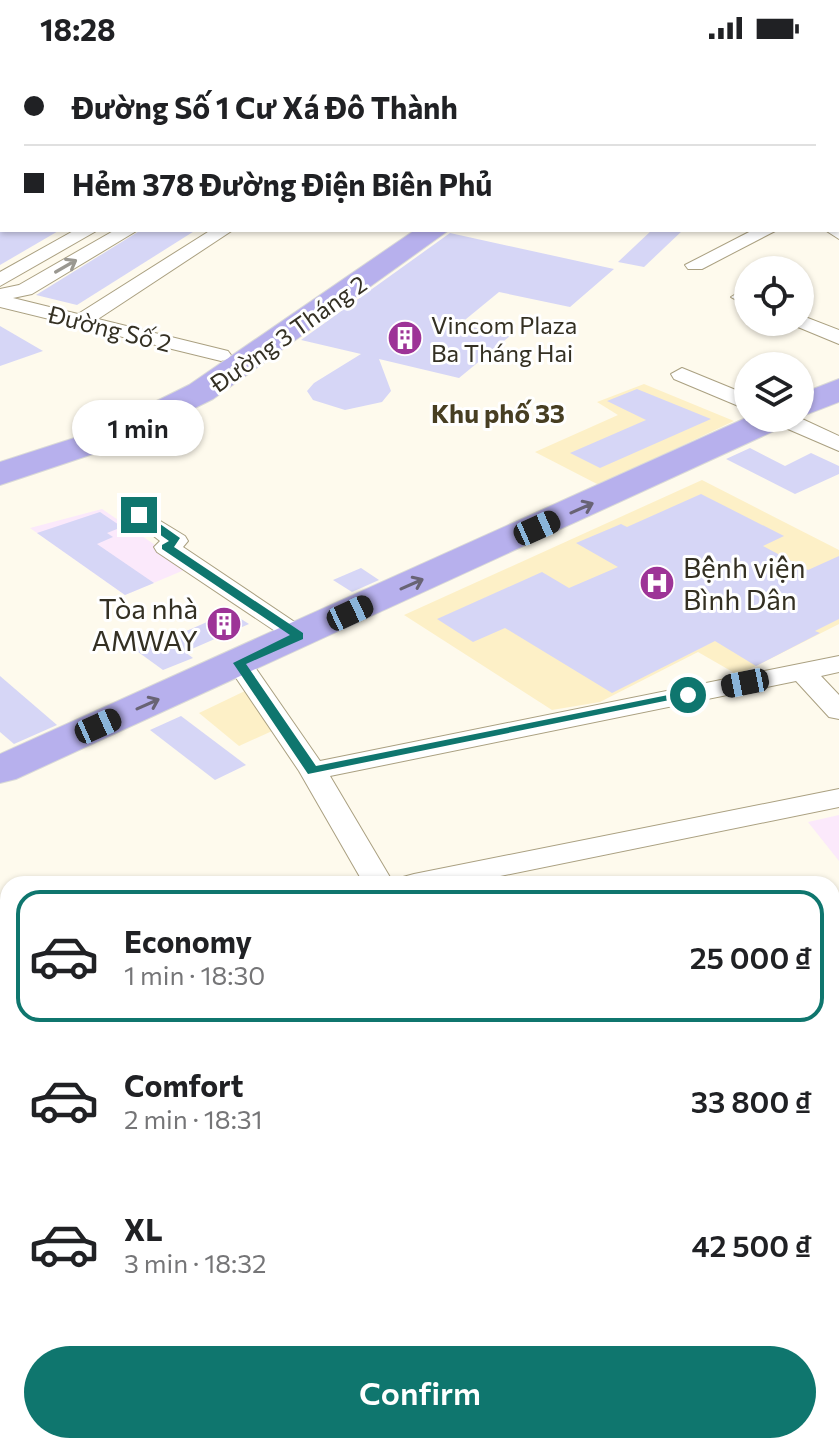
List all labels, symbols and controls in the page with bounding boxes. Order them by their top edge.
text: 18:28 [40,10,116,47]
text: Ðường Số 1 Cư Xá Đô Thành [72,88,458,125]
text: Hẻm 378 Đường Điện Biên Phủ [72,165,492,202]
map controls [734,256,814,432]
button: locate [734,256,814,336]
one-way arrow [54,258,77,274]
street label: Đường 3 Tháng 2 [204,268,372,398]
street label: Đường Số 2 [45,298,175,357]
place label: Vincom Plaza Ba Tháng Hai [431,310,577,367]
building icon: Vincom Plaza Ba Tháng Hai [386,319,424,357]
button: layers [734,352,814,432]
district label: Khu phố 33 [431,397,565,428]
callout: 1 min [73,399,205,455]
text: 1 min [107,412,169,443]
route end [121,497,157,533]
one-way arrow [569,499,593,514]
car [510,507,564,549]
place label: Bệnh viện Bình Dân [683,550,806,616]
hospital icon: Bệnh viện Bình Dân [638,564,676,602]
one-way arrow [399,576,424,591]
place label: Tòa nhà AMWAY [91,591,198,657]
car [323,592,377,634]
building icon: Tòa nhà AMWAY [205,605,243,643]
car [719,667,771,699]
route start [670,677,706,713]
one-way arrow [135,695,160,710]
car [71,705,125,747]
icon: car [28,920,100,992]
text: Economy [124,922,252,959]
text: 25 000 ₫ [690,938,812,975]
text: 1 min · 18:30 [124,959,265,990]
icon: car [28,1064,100,1136]
text: Comfort [124,1066,243,1103]
text: 33 800 ₫ [691,1082,812,1119]
text: 2 min · 18:31 [124,1103,263,1134]
icon: car [28,1208,100,1280]
text: XL [124,1210,163,1247]
text: 42 500 ₫ [692,1226,812,1263]
text: 3 min · 18:32 [124,1247,266,1278]
button: Confirm [24,1346,816,1438]

